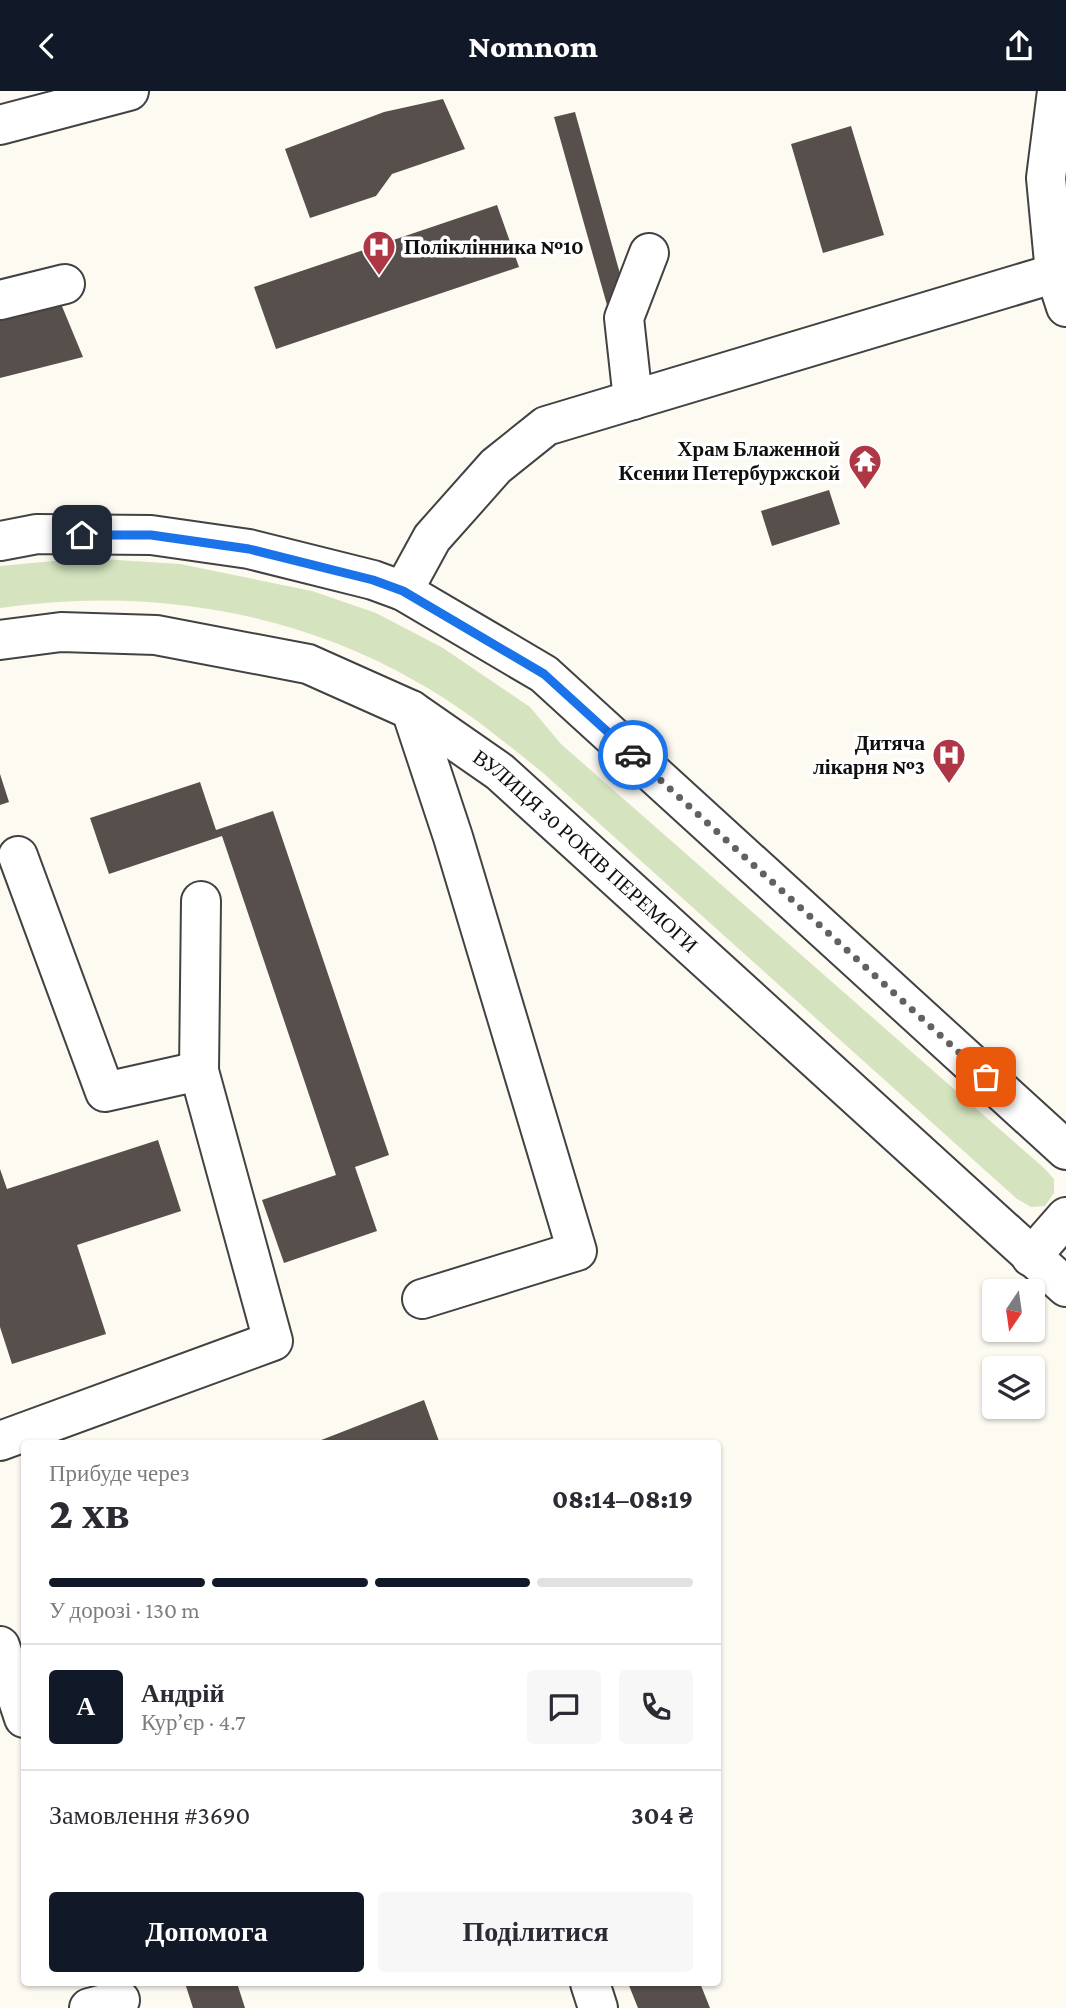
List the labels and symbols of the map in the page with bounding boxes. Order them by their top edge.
hospital icon: Поліклінника №10 [360,228,398,277]
place label: Поліклінника №10 [404,235,584,259]
place label: Храм Блаженной Ксении Петербуржской [619,437,840,485]
temple icon: Храм Блаженной Ксении Петербуржской [846,442,884,491]
pin [52,505,112,565]
courier [598,720,668,790]
place label: Дитяча лікарня №3 [813,731,925,779]
hospital icon: Дитяча лікарня №3 [930,736,968,785]
street label: ВУЛИЦЯ 30 РОКІВ ПЕРЕМОГИ [468,745,703,958]
pin [956,1047,1016,1107]
north arrow [982,1279,1045,1342]

